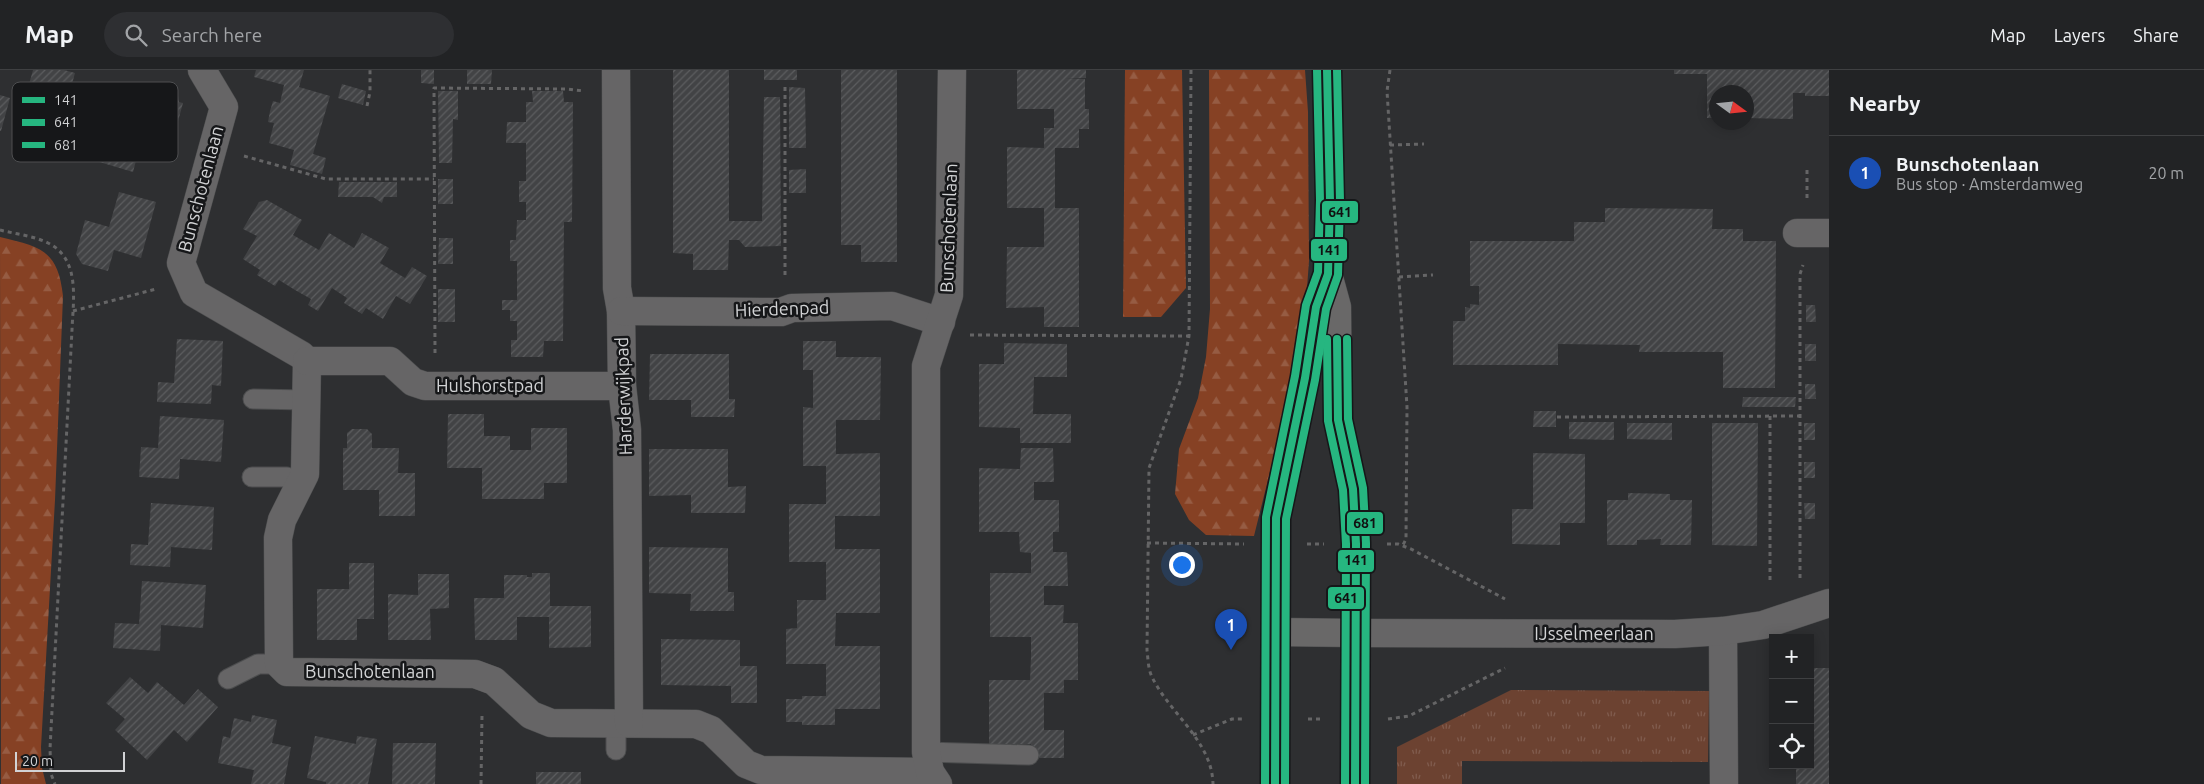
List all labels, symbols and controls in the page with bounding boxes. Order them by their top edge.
search box [104,12,454,57]
text: Map [25,21,74,48]
icon: search [122,21,150,49]
text: Search here [162,24,262,46]
text: Map [1990,25,2026,45]
text: Layers [2054,25,2105,45]
text: Share [2133,25,2179,45]
legend [12,82,178,162]
north arrow [1709,85,1754,130]
text: Nearby [1849,91,1920,115]
text: 141 [54,92,78,108]
text: 641 [54,114,78,130]
street label: Bunschotenlaan [174,123,226,254]
text: 681 [54,137,78,153]
text: Bunschotenlaan [1896,153,2039,175]
street label: Bunschotenlaan [936,163,960,293]
text: 1 [1860,164,1870,182]
text: 20 m [2148,164,2184,182]
text: Bus stop · Amsterdamweg [1896,175,2083,193]
line badge: 641 [1321,200,1359,224]
text: 641 [1328,204,1352,220]
line badge: 141 [1310,238,1348,262]
text: 141 [1317,242,1341,258]
street label: Hierdenpad [734,296,830,320]
street label: Harderwijkpad [611,337,635,456]
street label: Hulshorstpad [436,375,544,395]
line badge: 681 [1346,511,1384,535]
text: 681 [1353,515,1377,531]
line badge: 141 [1337,549,1375,573]
your location [1169,552,1195,578]
text: 141 [1344,552,1368,568]
line badge: 641 [1327,586,1365,610]
text: 641 [1334,590,1358,606]
pin: 1 [1215,609,1247,650]
street label: IJsselmeerlaan [1534,623,1654,643]
map controls [1769,634,1814,769]
button: + [1769,634,1814,679]
street label: Bunschotenlaan [305,661,435,681]
button: − [1769,679,1814,724]
button: locate [1769,724,1814,769]
scale bar [15,749,125,772]
text: 20 m [22,753,53,769]

